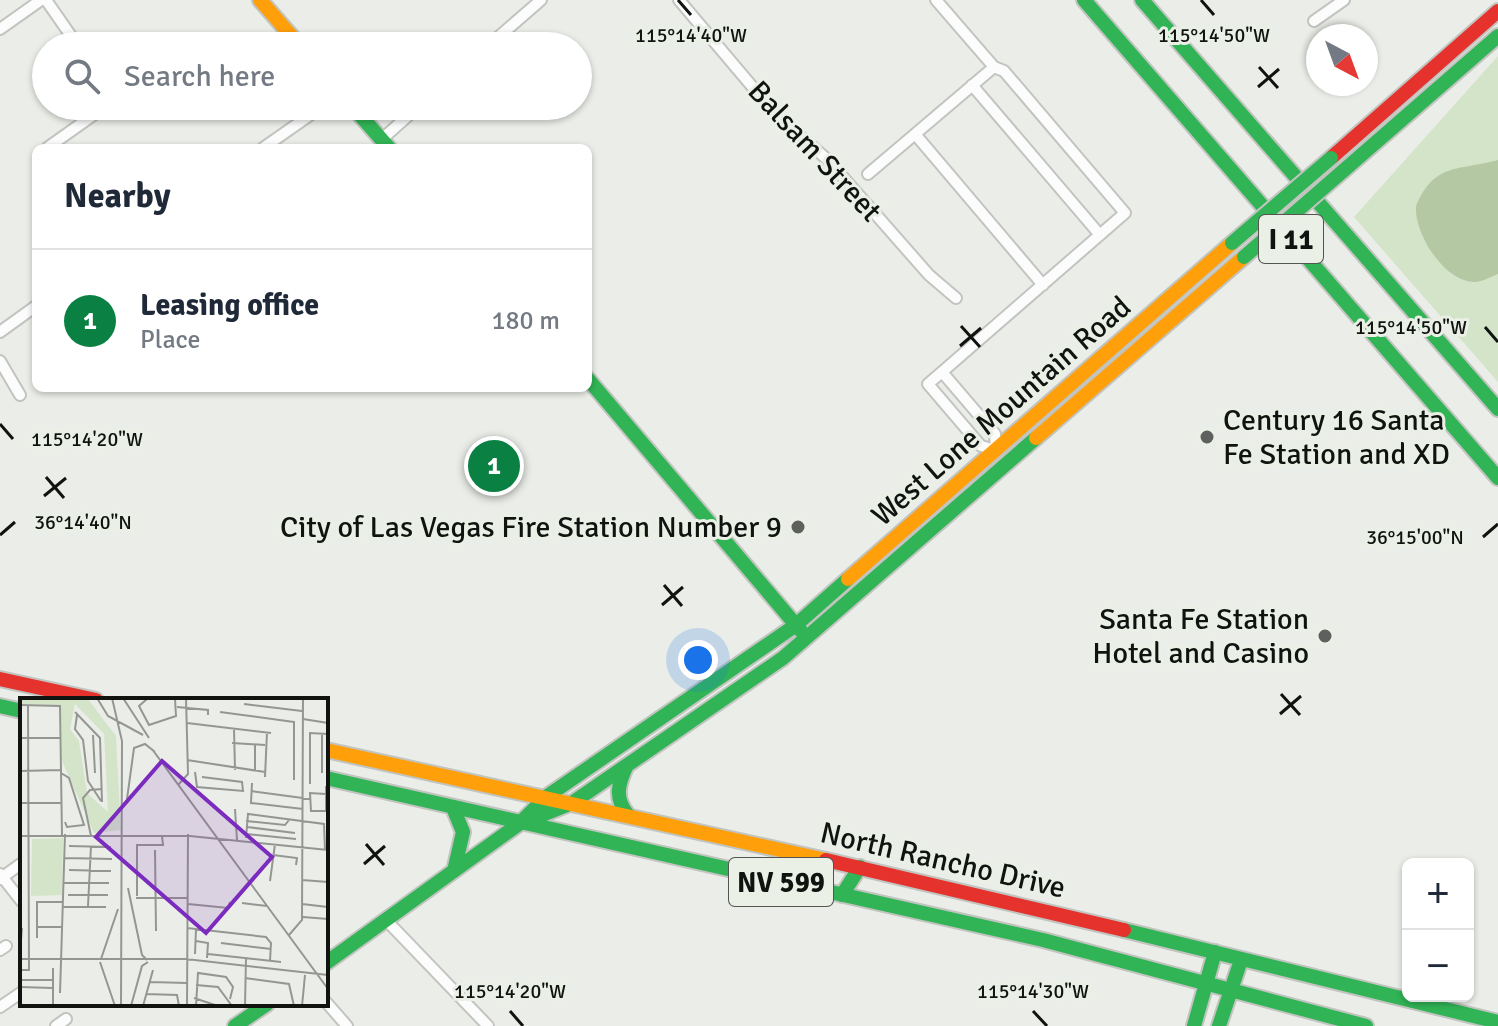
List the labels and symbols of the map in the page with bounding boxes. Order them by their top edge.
text: 115°14'40"W [635,23,747,48]
text: 115°14'50"W [1158,23,1270,48]
north arrow [1306,24,1378,96]
street label: Balsam Street [740,73,889,229]
road number: I 11 [1259,215,1323,263]
street label: West Lone Mountain Road [864,289,1139,534]
text: 115°14'50"W [1355,315,1467,340]
place label: Century 16 Santa Fe Station and XD [1223,402,1450,473]
text: 115°14'20"W [31,427,143,452]
marker: Century 16 Santa Fe Station and XD [1198,428,1216,446]
pin: 1 [468,436,520,496]
place label: City of Las Vegas Fire Station Number 9 [280,509,782,546]
text: 36°14'40"N [34,510,132,535]
marker: City of Las Vegas Fire Station Number 9 [789,518,807,536]
text: 36°15'00"N [1366,525,1464,550]
place label: Santa Fe Station Hotel and Casino [1092,601,1309,672]
marker: Santa Fe Station Hotel and Casino [1316,627,1334,645]
your location [678,640,718,680]
inset map [20,698,328,1006]
street label: North Rancho Drive [817,814,1069,907]
road number: NV 599 [729,858,833,906]
text: 115°14'20"W [454,979,566,1004]
text: 115°14'30"W [977,979,1089,1004]

